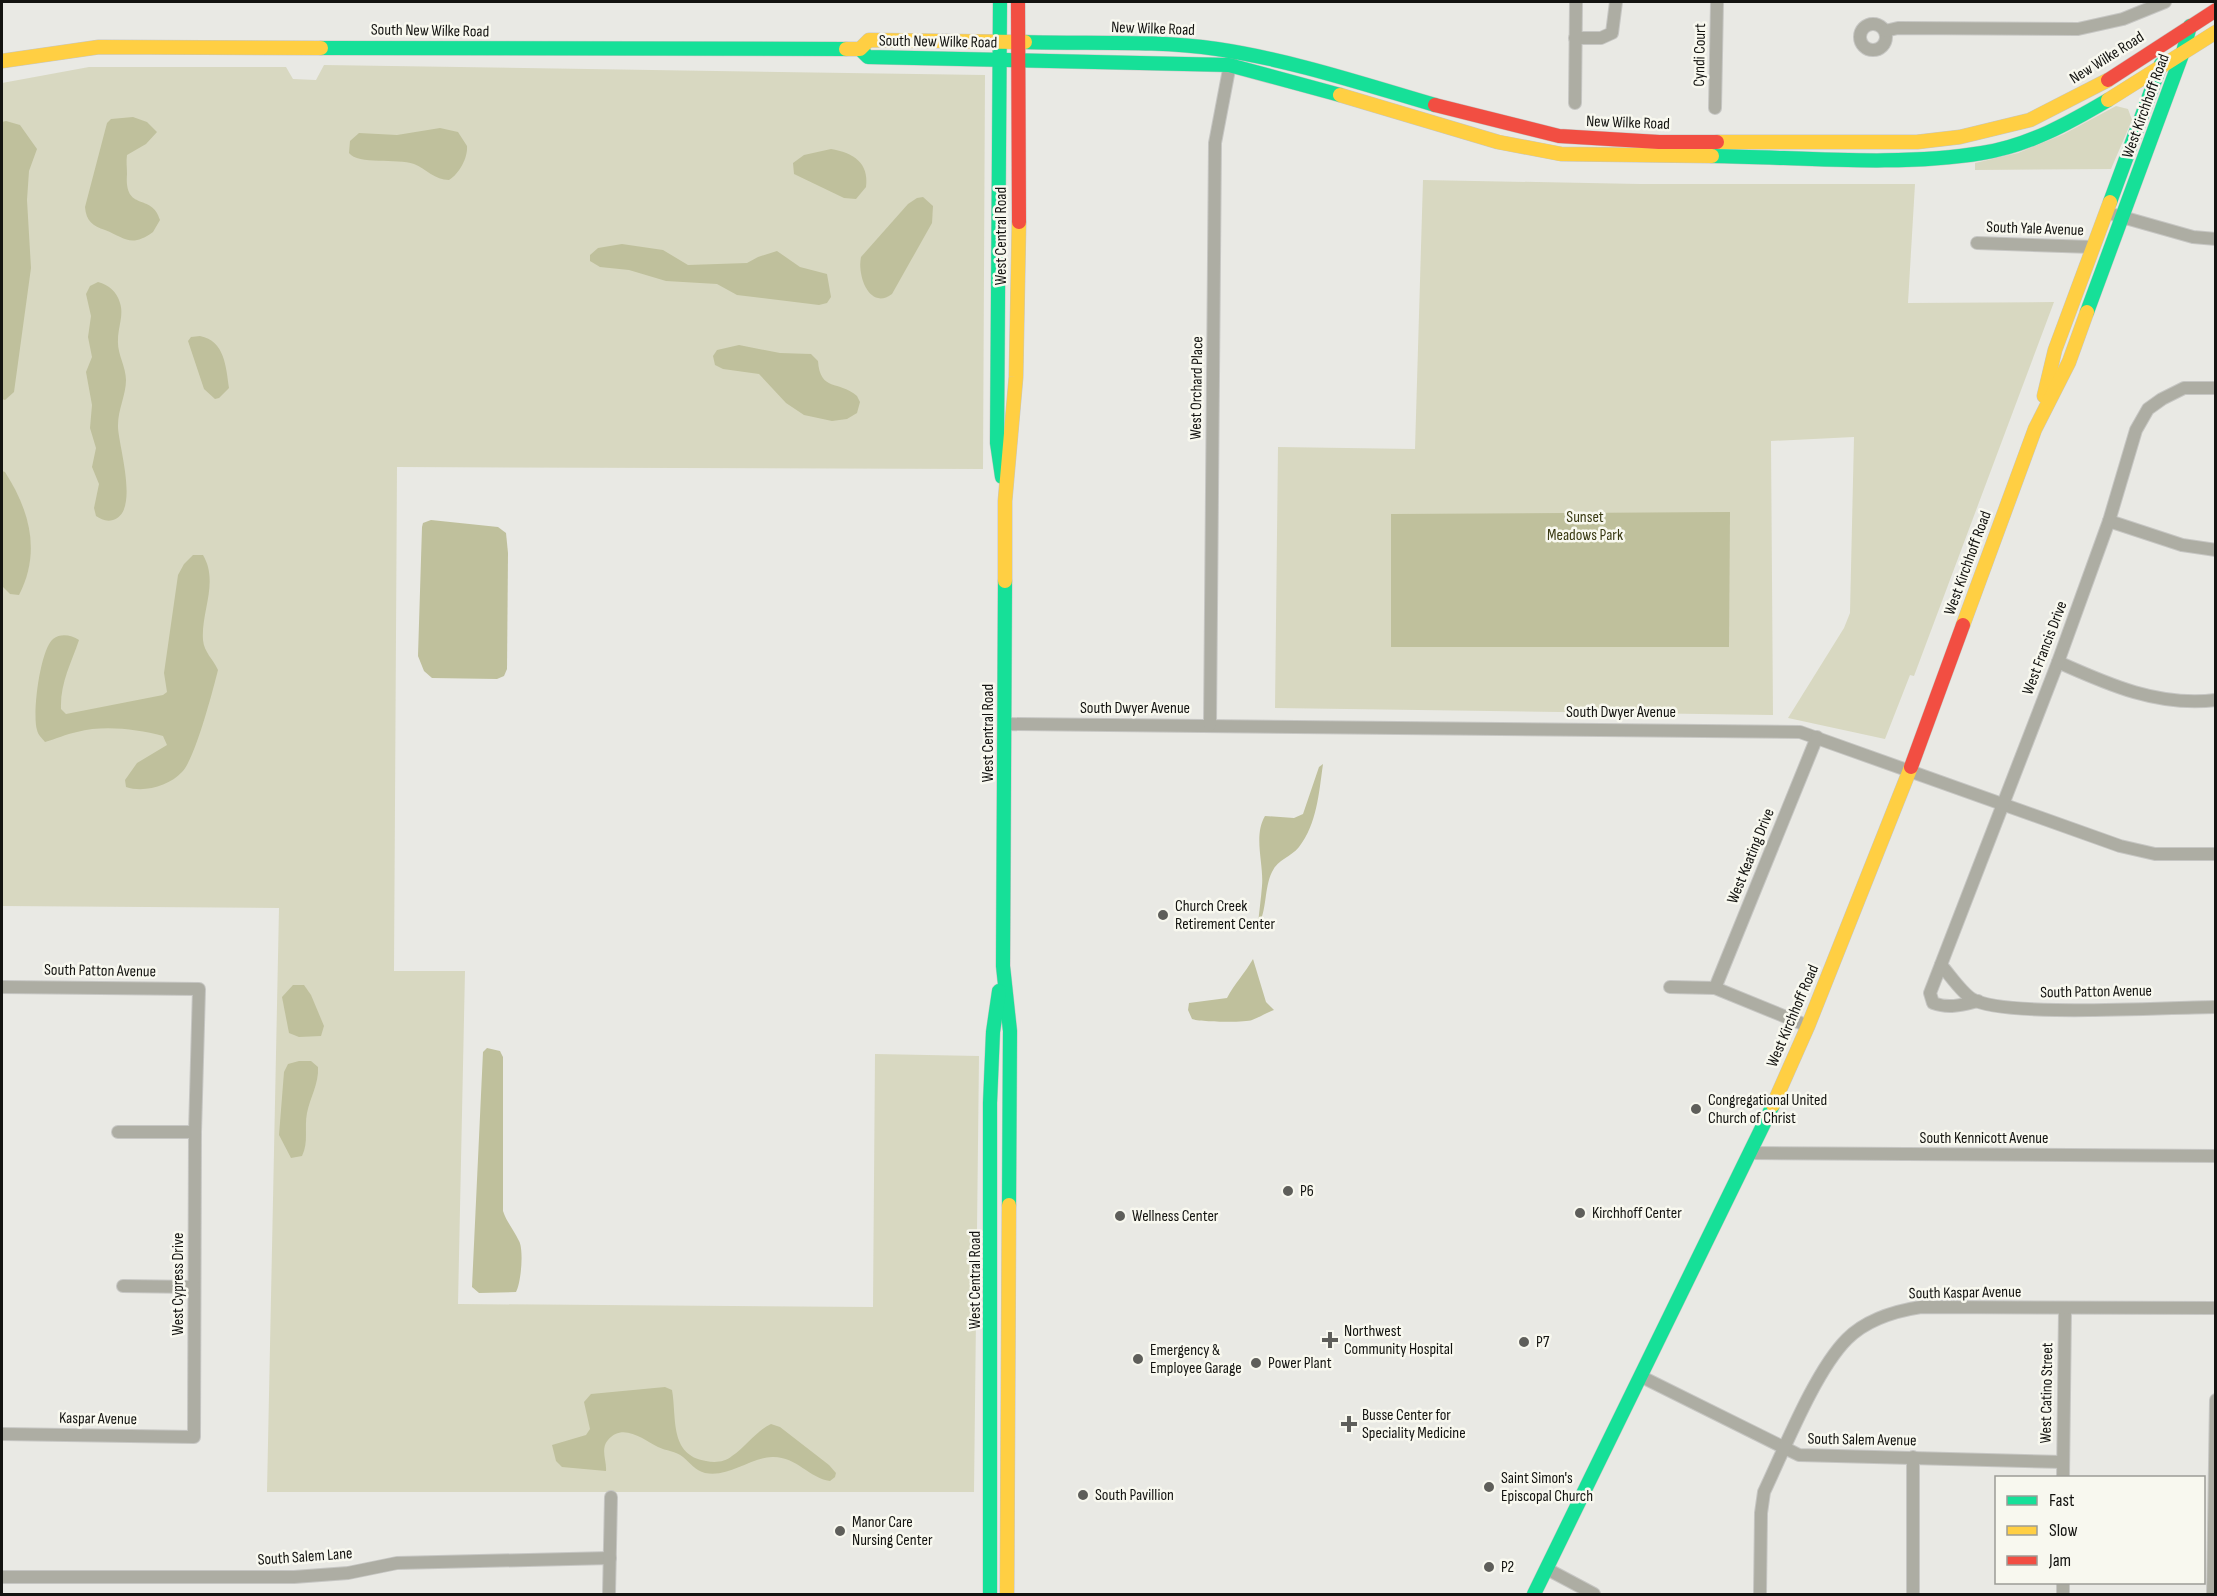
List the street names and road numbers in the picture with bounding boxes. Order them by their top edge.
street label: New Wilke Road [1111,18,1195,40]
street label: South New Wilke Road [371,20,489,42]
street label: Cyndi Court [1690,23,1710,87]
street label: New Wilke Road [2066,28,2148,88]
street label: South New Wilke Road [879,31,997,53]
street label: West Kirchhoff Road [2118,51,2174,161]
street label: New Wilke Road [1586,112,1670,134]
street label: West Central Road [992,187,1011,285]
street label: South Yale Avenue [1986,218,2084,240]
street label: West Orchard Place [1187,336,1207,440]
street label: West Kirchhoff Road [1940,508,1996,618]
street label: West Francis Drive [2018,598,2072,698]
street label: West Central Road [979,684,998,782]
street label: South Dwyer Avenue [1080,699,1190,718]
street label: South Dwyer Avenue [1566,703,1676,722]
street label: West Keating Drive [1723,806,1779,906]
street label: South Patton Avenue [44,961,156,981]
street label: West Kirchhoff Road [1763,962,1823,1070]
street label: South Patton Avenue [2040,982,2152,1002]
street label: South Kennicott Avenue [1920,1129,2048,1148]
street label: West Central Road [966,1231,985,1329]
street label: West Cypress Drive [169,1233,188,1335]
street label: South Kaspar Avenue [1909,1283,2021,1303]
street label: West Catino Street [2037,1342,2057,1444]
street label: Kaspar Avenue [59,1409,137,1429]
street label: South Salem Avenue [1807,1430,1917,1450]
street label: South Salem Lane [257,1544,353,1570]

